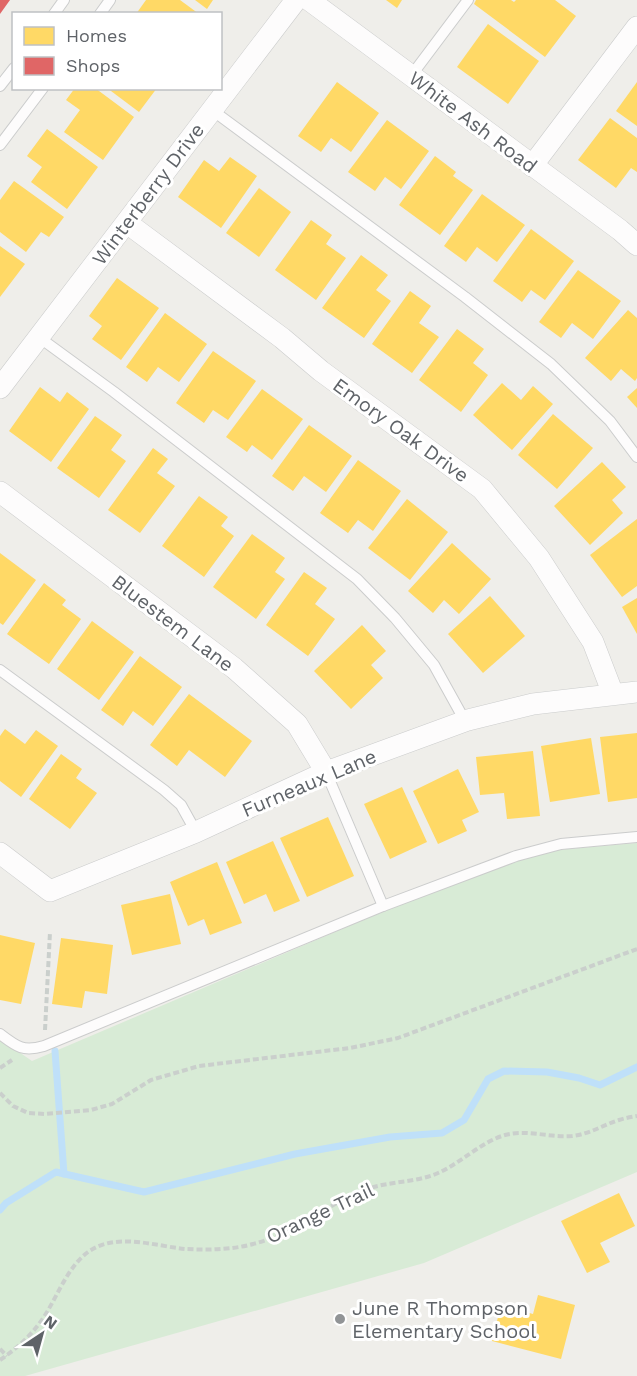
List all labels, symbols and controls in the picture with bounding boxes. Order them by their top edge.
legend [12,12,222,90]
text: Homes [66,25,127,46]
text: Shops [66,55,120,76]
street label: White Ash Road [404,66,542,178]
street label: Winterberry Drive [87,118,209,270]
street label: Emory Oak Drive [328,373,474,487]
street label: Bluestem Lane [107,569,239,677]
street label: Furneaux Lane [238,744,380,822]
street label: Orange Trail [262,1178,378,1248]
place label: June R Thompson Elementary School [352,1296,536,1343]
north arrow [12,1304,72,1364]
text: N [40,1311,61,1333]
marker: June R Thompson Elementary School [333,1312,347,1326]

